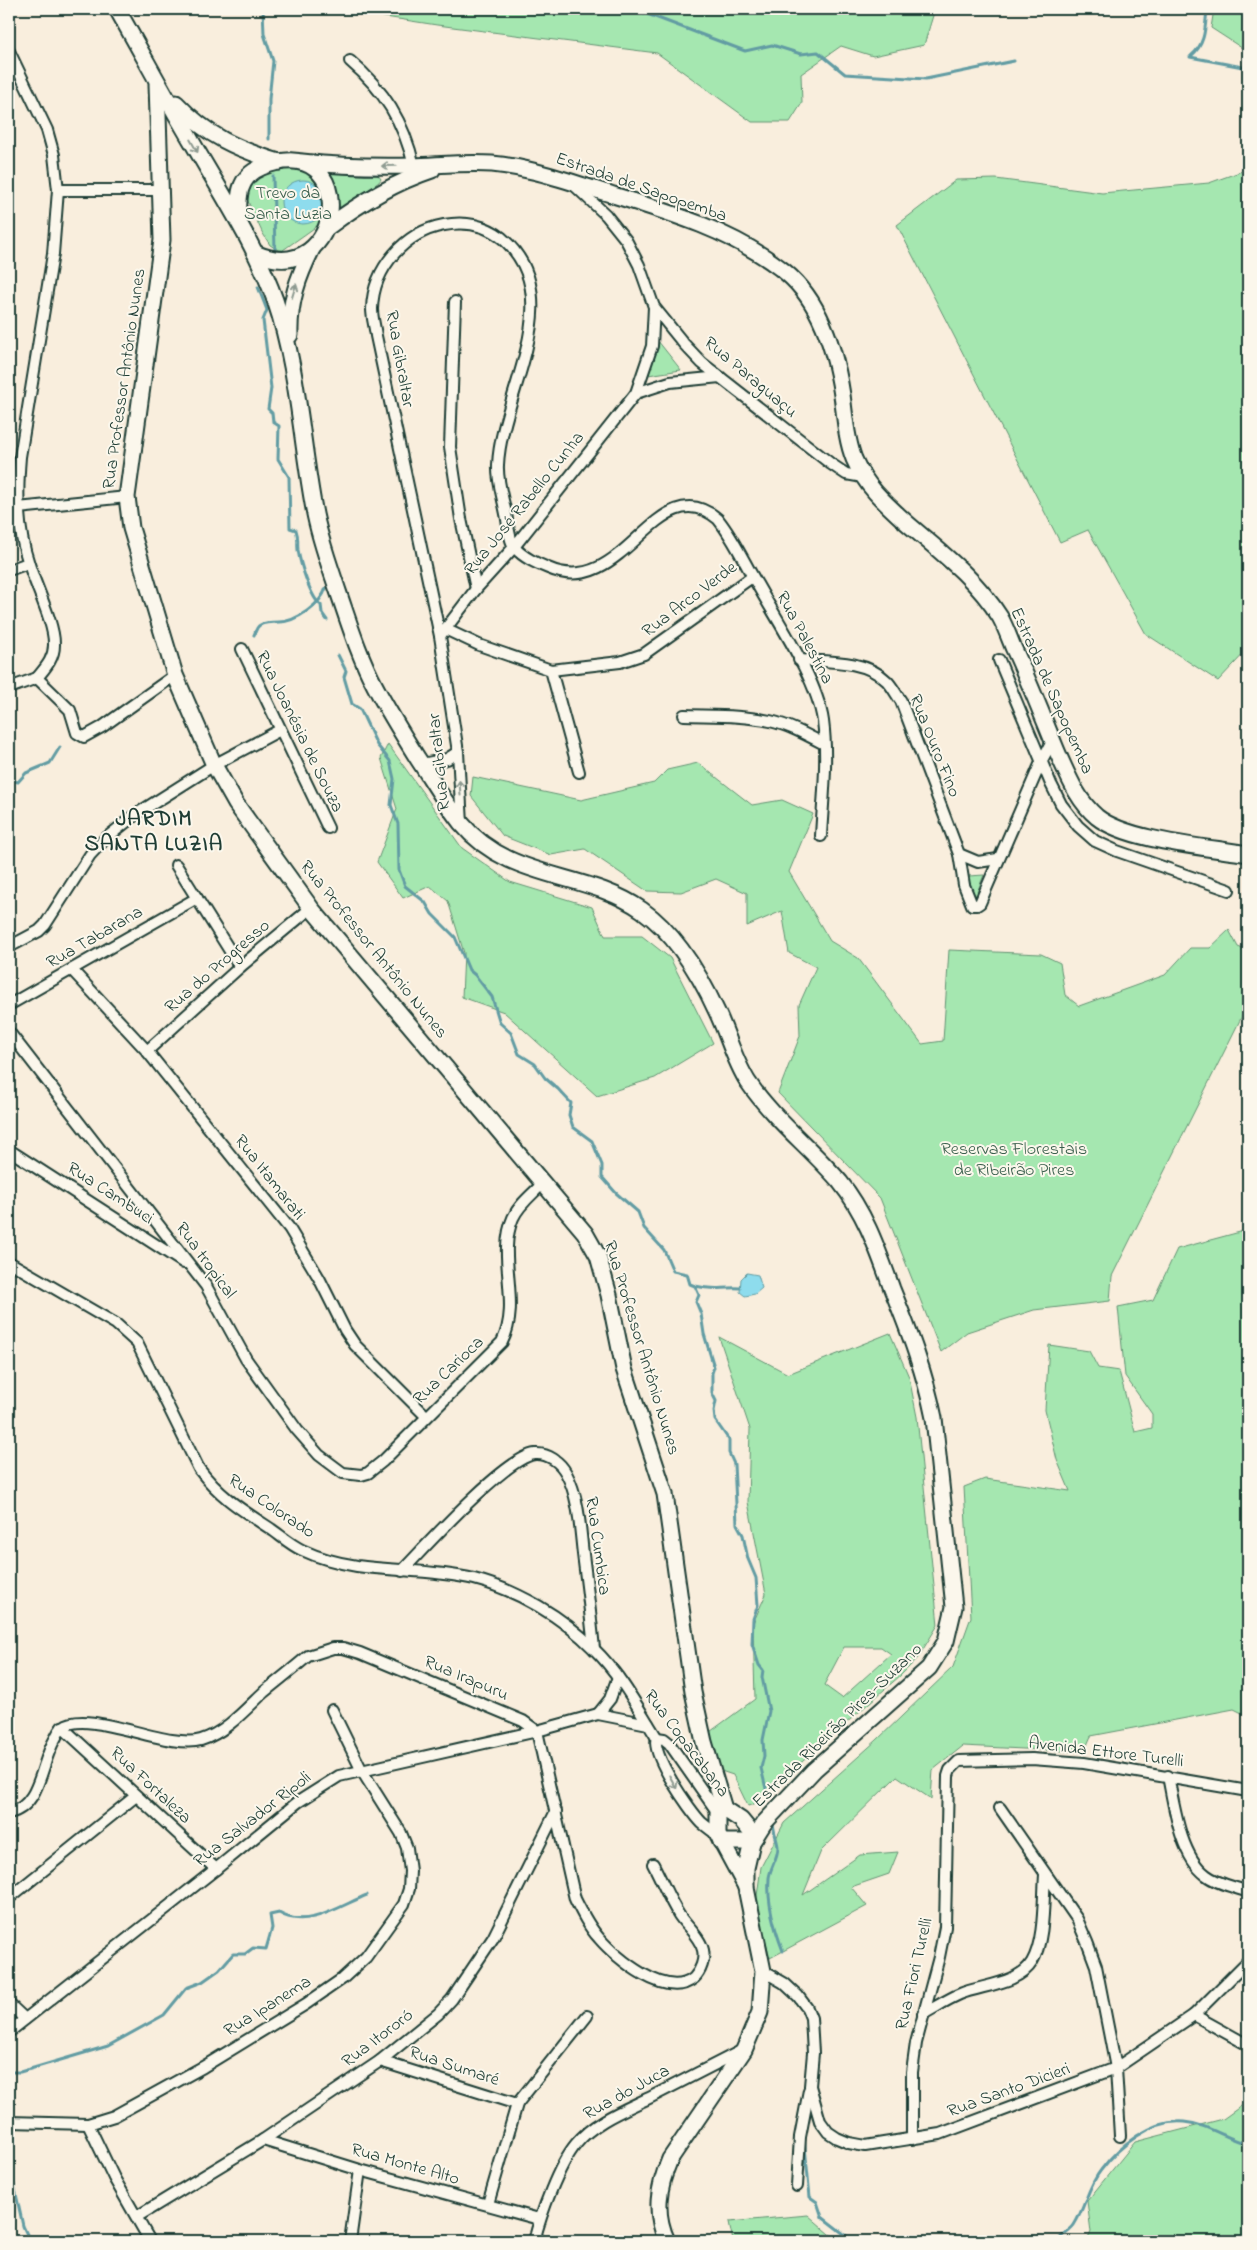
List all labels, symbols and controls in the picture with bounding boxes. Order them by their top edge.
one-way arrow [189,138,199,152]
street label: Estrada de Sapopemba [552,146,730,230]
one-way arrow [381,161,397,171]
park label: Trevo da Santa Luzia [244,181,332,228]
street label: Rua Professor Antônio Nunes [97,267,153,491]
one-way arrow [290,283,300,299]
street label: Rua Gibraltar [378,308,420,410]
street label: Rua Paraguaçu [697,331,802,426]
street label: Rua José Rabello Cunha [459,426,591,582]
street label: Rua Arco Verde [637,555,744,644]
street label: Rua Palestina [769,587,839,689]
street label: Estrada de Sapopemba [1003,604,1099,778]
street label: Rua Joanésia de Souza [249,647,349,817]
street label: Rua Ouro Fino [902,691,966,801]
street label: Rua Gibraltar [422,711,458,812]
one-way arrow [455,780,465,796]
district label: JARDIM SANTA LUZIA [85,804,223,861]
street label: Rua Professor Antônio Nunes [293,855,453,1045]
street label: Rua Tabarana [42,900,148,976]
street label: Rua do Progresso [160,914,277,1021]
street label: Rua Itamarati [227,1130,311,1226]
park label: Reservas Florestais de Ribeirão Pires [941,1137,1087,1184]
street label: Rua Cambuci [61,1156,159,1232]
street label: Rua tropical [168,1217,242,1305]
street label: Rua Professor Antônio Nunes [596,1238,686,1458]
street label: Rua Carioca [408,1330,490,1412]
street label: Rua Colorado [222,1468,320,1546]
street label: Rua Cumbica [577,1495,617,1597]
street label: Estrada Ribeirão Pires-Suzano [747,1638,929,1814]
street label: Rua Irapuru [420,1649,512,1709]
street label: Rua Copacabana [637,1685,735,1803]
street label: Avenida Ettore Turelli [1027,1731,1185,1775]
street label: Rua Fortaleza [103,1741,197,1831]
street label: Rua Salvador Ripoli [189,1766,317,1874]
one-way arrow [669,1774,679,1789]
street label: Rua Fiori Turelli [889,1915,941,2033]
street label: Rua Ipanema [219,1970,317,2044]
street label: Rua Itororó [337,2003,419,2075]
street label: Rua Sumaré [405,2040,503,2094]
street label: Rua Santo Dicieri [944,2057,1074,2125]
street label: Rua do Juca [579,2059,675,2127]
street label: Rua Monte Alto [348,2137,462,2193]

